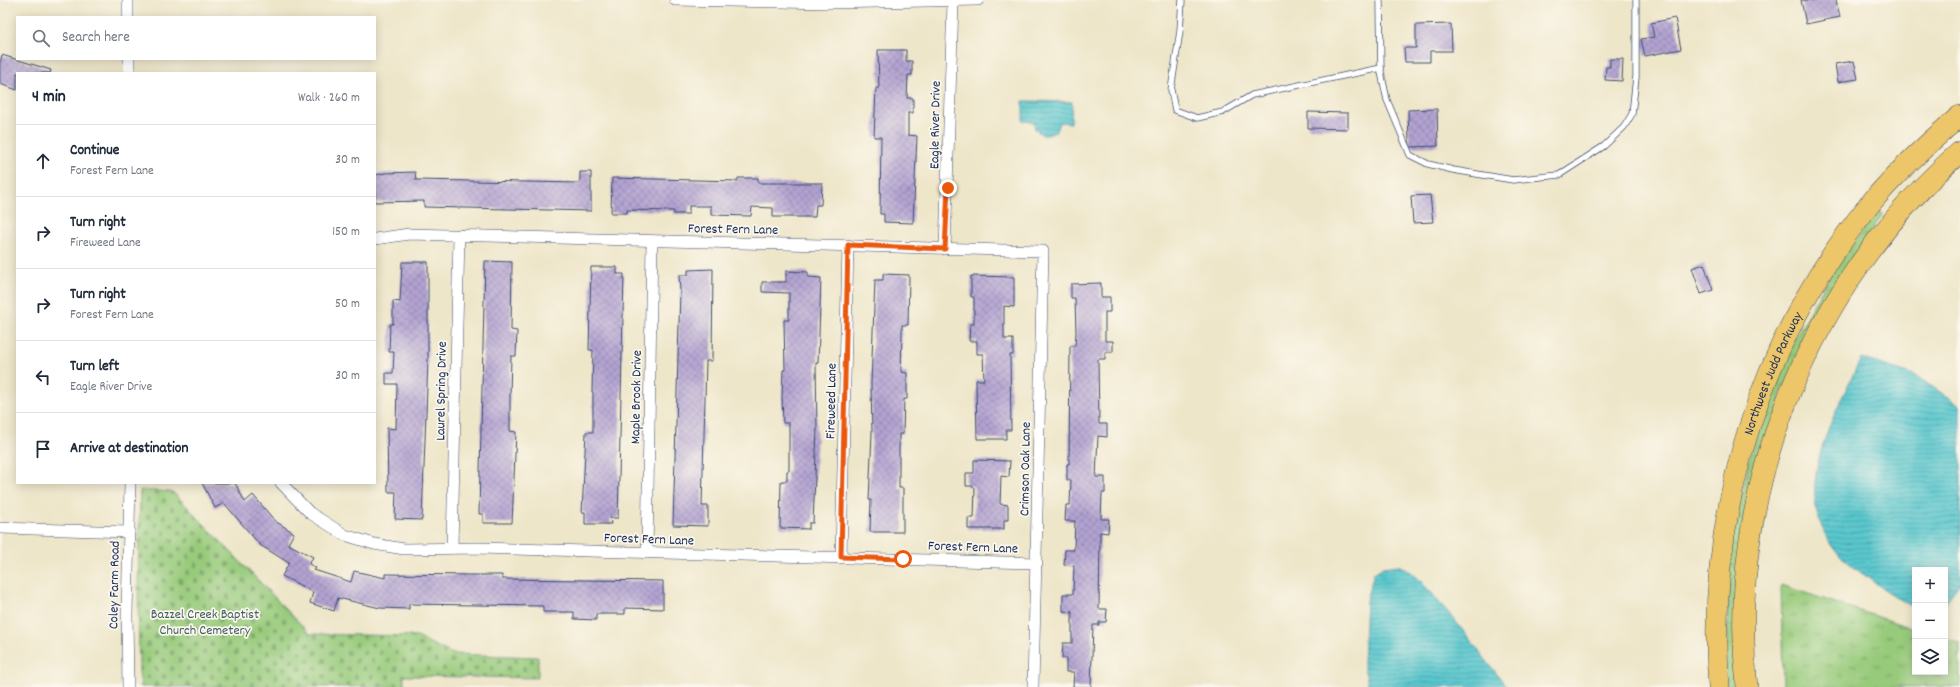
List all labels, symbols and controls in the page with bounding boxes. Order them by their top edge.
search box [16,16,376,60]
icon: search [30,27,52,49]
text: Search here [62,27,130,49]
street label: Eagle River Drive [925,81,947,169]
text: 4 min [32,86,66,110]
text: Walk · 260 m [298,89,360,108]
text: Continue [70,140,119,162]
icon: ahead [32,150,54,172]
text: 30 m [335,151,360,170]
text: Forest Fern Lane [70,162,154,181]
route end [939,179,957,197]
text: Turn right [70,212,126,234]
street label: Forest Fern Lane [688,219,778,241]
icon: right [32,222,54,244]
text: 150 m [332,223,360,242]
text: Fireweed Lane [70,234,141,253]
text: Turn right [70,284,126,306]
icon: right [32,294,54,316]
text: 50 m [335,295,360,314]
text: Forest Fern Lane [70,306,154,325]
street label: Northwest Judd Parkway [1739,308,1809,438]
street label: Laurel Spring Drive [431,341,453,441]
street label: Maple Brook Drive [626,350,648,444]
text: Turn left [70,356,119,378]
street label: Fireweed Lane [821,363,843,439]
icon: left [32,366,54,388]
text: 30 m [335,367,360,386]
text: Eagle River Drive [70,378,152,397]
street label: Crimson Oak Lane [1015,422,1037,516]
icon: arrive [32,438,54,460]
text: Arrive at destination [70,438,188,460]
street label: Forest Fern Lane [603,528,694,552]
street label: Forest Fern Lane [927,536,1018,560]
street label: Coley Farm Road [104,541,126,629]
route start [894,550,912,568]
map controls [1912,567,1948,675]
button: + [1912,567,1948,603]
button: − [1912,603,1948,639]
park label: Bazzel Creek Baptist Church Cemetery [151,605,259,641]
button: layers [1912,639,1948,675]

